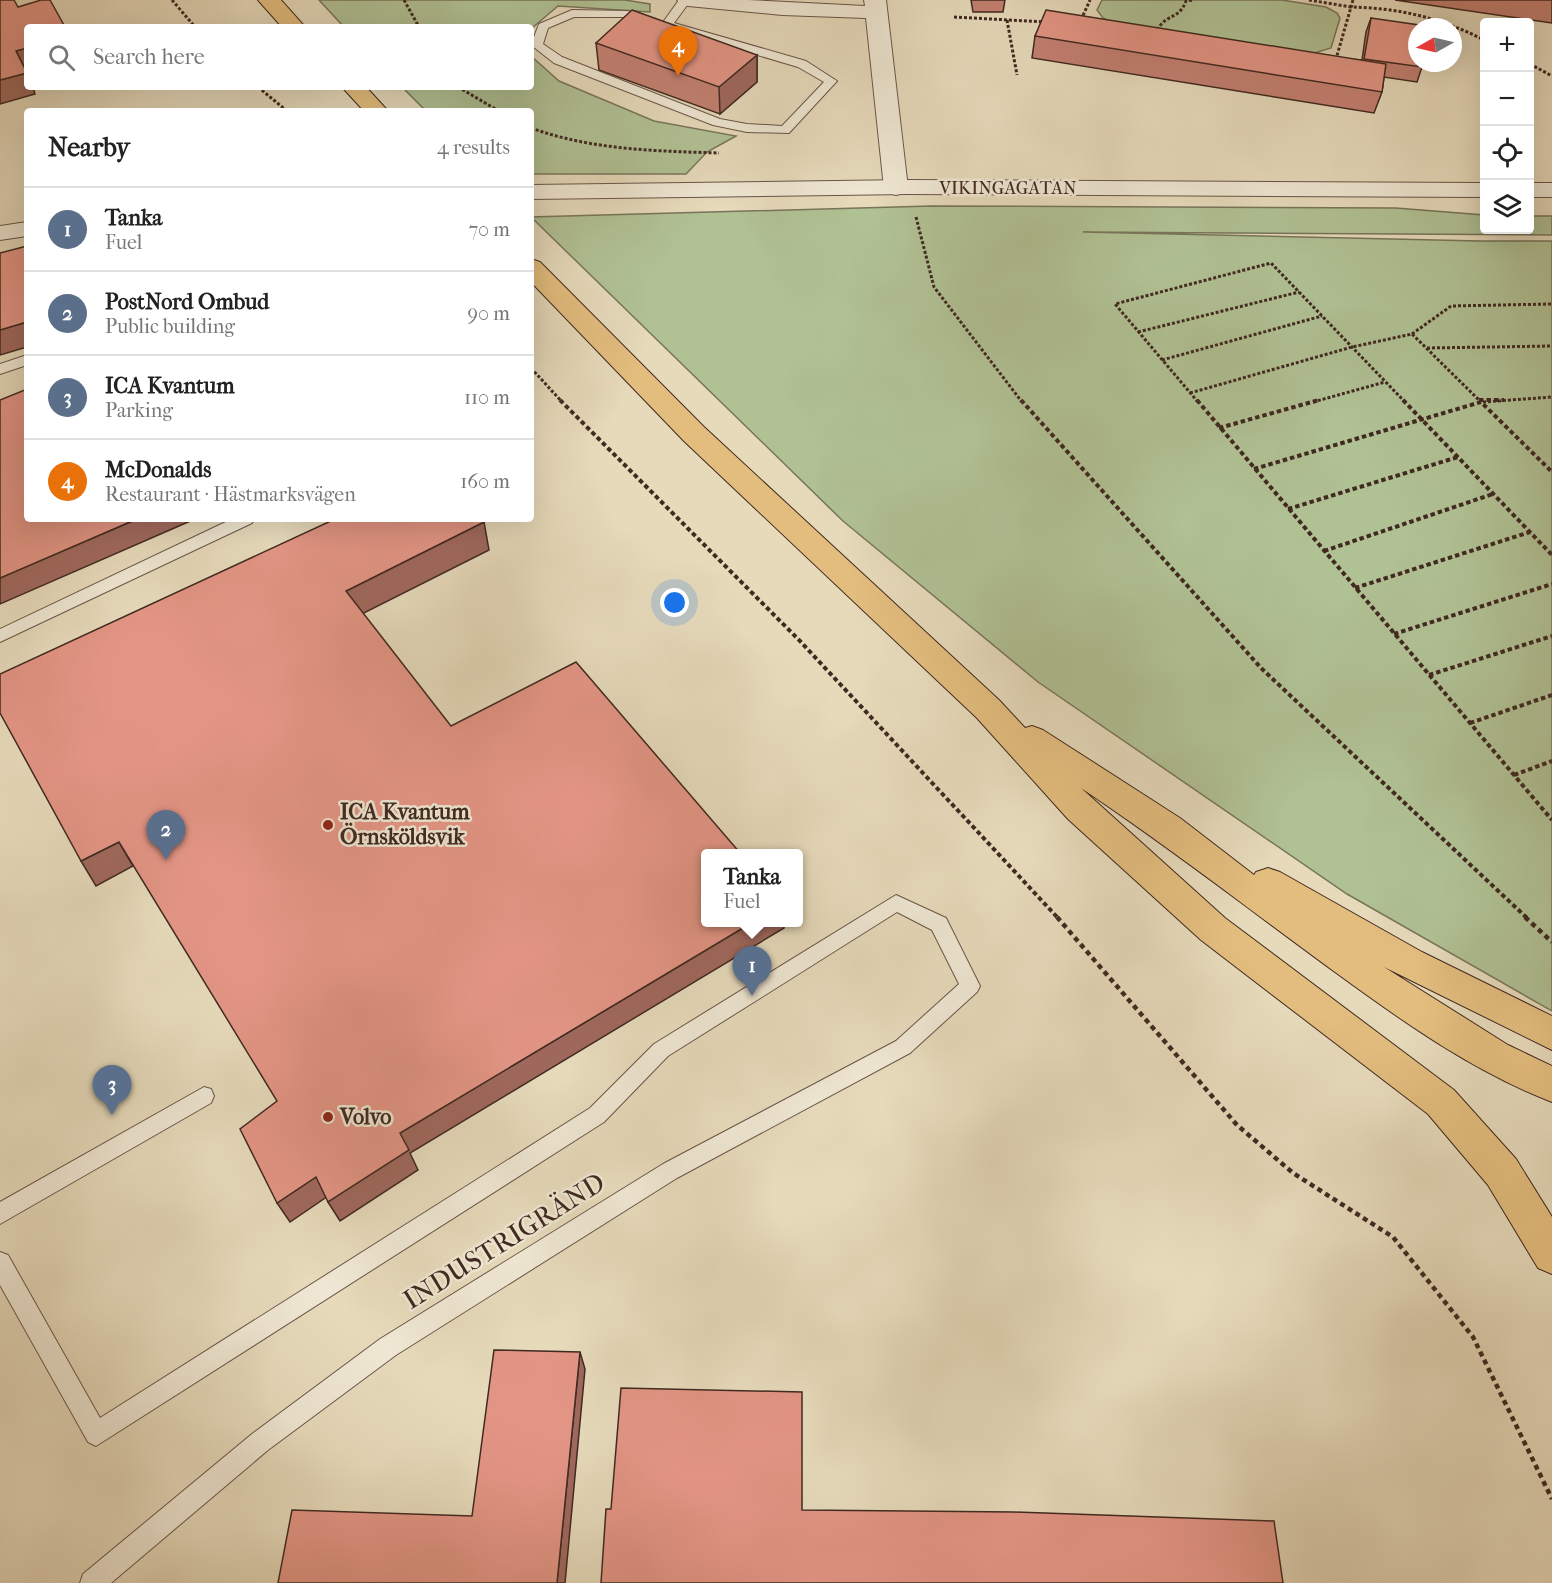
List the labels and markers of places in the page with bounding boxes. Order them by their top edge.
pin: 4 [658,26,698,76]
place label: ICA Kvantum Örnsköldsvik [340,799,470,850]
pin: 2 [146,810,186,860]
marker: ICA Kvantum Örnsköldsvik [321,818,335,832]
pin: 1 [732,946,771,996]
pin: 3 [92,1066,132,1115]
place label: Volvo [339,1104,392,1130]
marker: Volvo [321,1110,335,1124]

